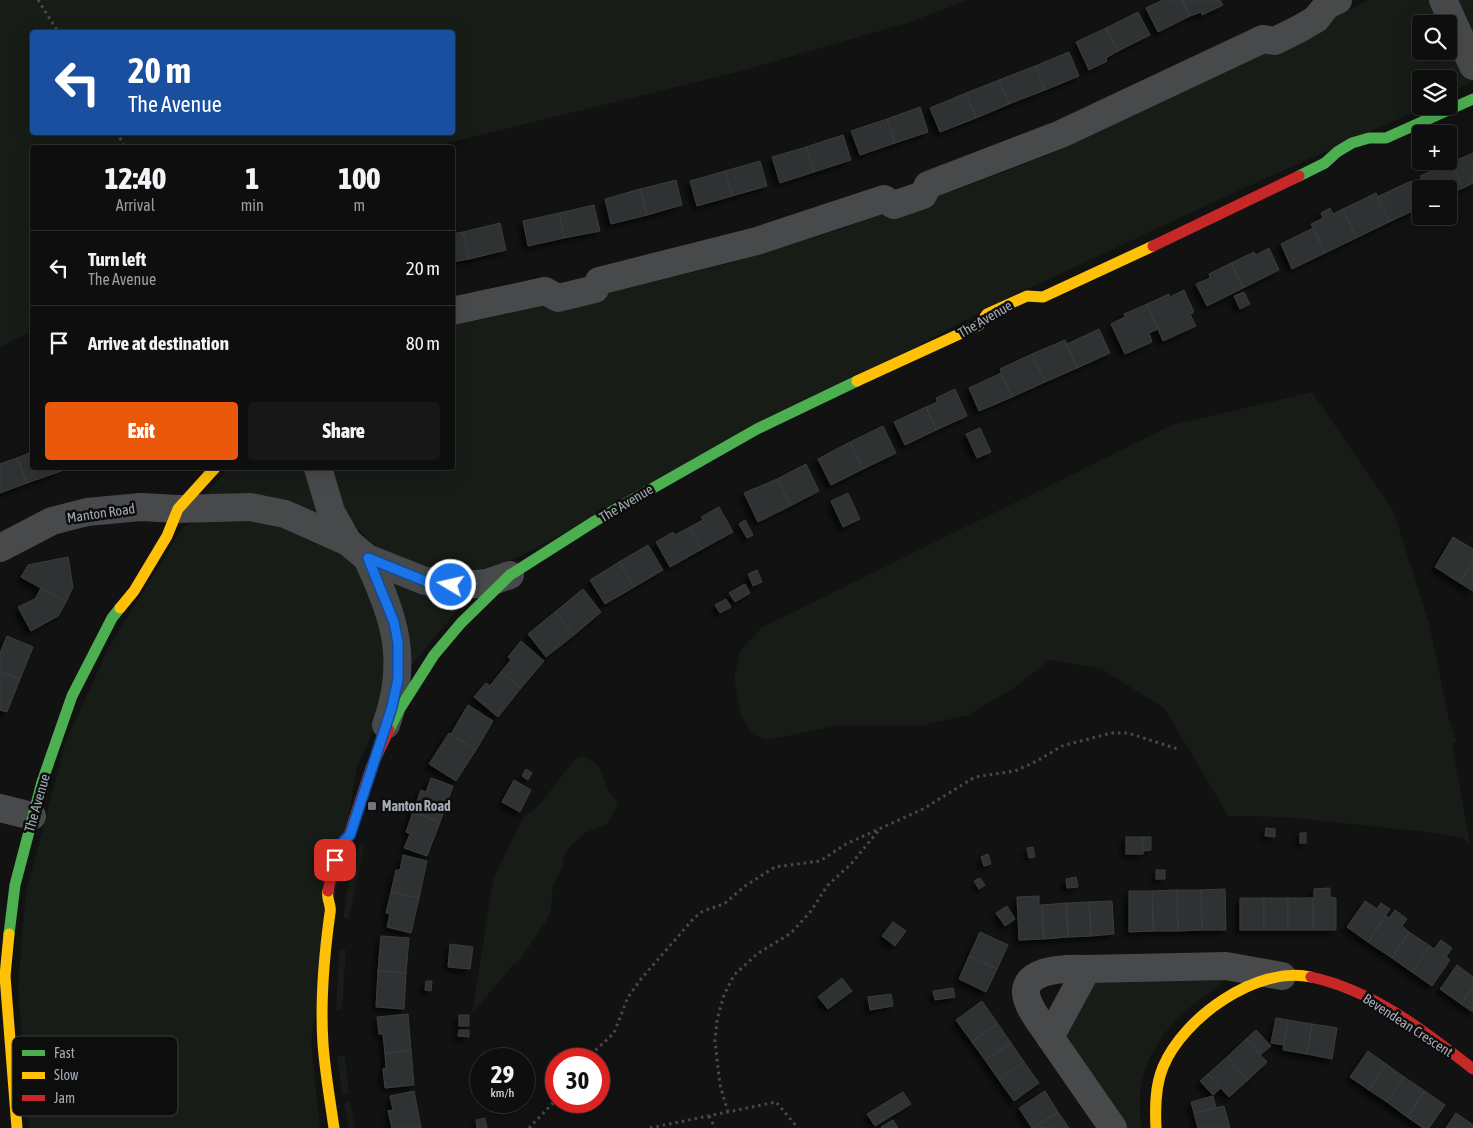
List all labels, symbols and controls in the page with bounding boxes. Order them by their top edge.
map controls [1412,15,1457,225]
button: search [1412,15,1457,60]
icon: left [45,50,110,115]
text: 20 m [128,50,191,90]
button: layers [1412,70,1457,115]
text: The Avenue [128,91,222,117]
button: + [1412,125,1457,170]
text: 12:40 [104,161,166,195]
text: 1 [245,161,259,195]
text: 100 [338,161,380,195]
button: − [1412,180,1457,225]
text: Arrival [116,196,155,214]
text: min [241,196,264,214]
text: m [354,196,365,214]
text: Turn left [88,248,146,270]
icon: left [45,254,73,282]
text: 20 m [406,257,440,279]
text: The Avenue [88,270,156,288]
street label: The Avenue [955,297,1015,341]
icon: arrive [45,329,73,357]
text: Arrive at destination [88,332,229,354]
text: 80 m [406,332,440,354]
button: Exit [45,402,238,460]
button: Share [248,402,440,460]
street label: The Avenue [596,481,656,525]
street label: Manton Road [66,500,136,526]
position arrow [424,558,476,610]
street label: The Avenue [21,772,53,834]
place label: Manton Road [382,798,451,814]
marker: Manton Road [366,800,378,812]
pin [314,839,356,881]
icon: arrive [321,846,349,874]
street label: Bevendean Crescent [1360,990,1456,1060]
legend [12,1036,178,1116]
text: Fast [54,1045,75,1061]
speed limit sign: 30 [545,1048,610,1113]
text: 29 [491,1060,514,1088]
text: Slow [54,1067,79,1083]
text: km/h [491,1086,514,1100]
text: Jam [54,1090,75,1106]

